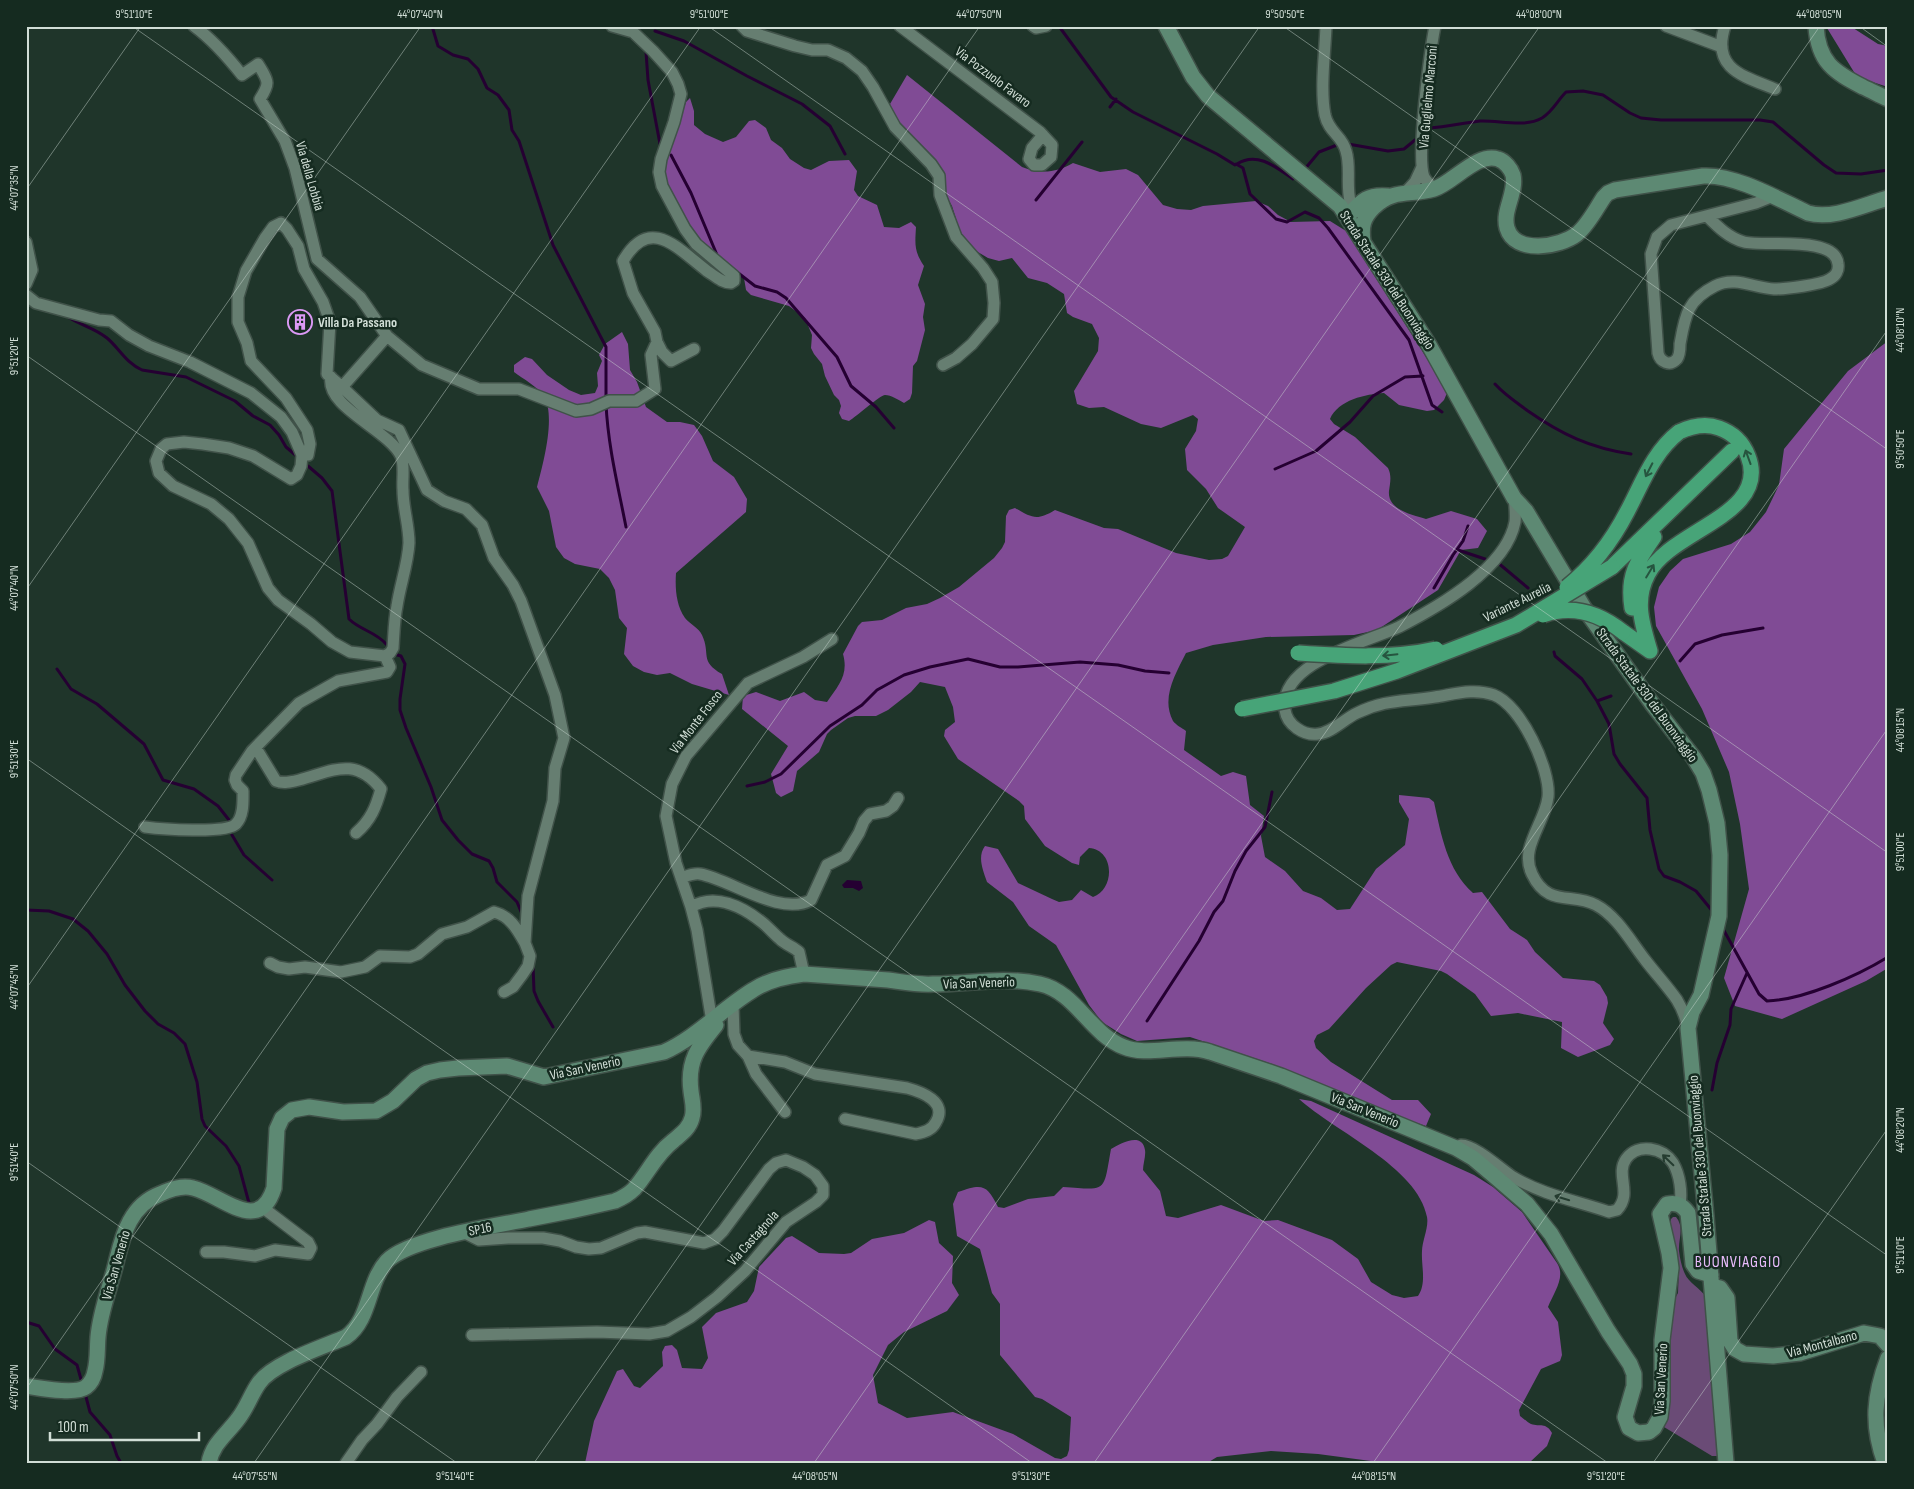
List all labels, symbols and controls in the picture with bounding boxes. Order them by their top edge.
text: 9°51'10"E [115,7,153,22]
text: 44°07'40"N [397,7,443,22]
text: 9°51'00"E [690,7,728,22]
text: 44°07'50"N [956,7,1002,22]
text: 9°50'50"E [1265,7,1305,22]
text: 44°08'00"N [1516,7,1562,22]
text: 44°08'05"N [1796,7,1842,22]
street label: Via Pozzuolo Favaro [952,43,1035,111]
street label: Via Guglielmo Marconi [1415,45,1441,149]
street label: Via della Lobbia [292,139,328,213]
text: 44°07'35"N [7,165,22,211]
street label: Strada Statale 330 del Buonviaggio [1336,207,1438,353]
text: 44°08'10"N [1893,308,1908,352]
building icon: Villa Da Passano [287,309,313,335]
place label: Villa Da Passano [318,314,397,331]
text: 9°51'20"E [7,337,22,375]
text: 9°50'50"E [1893,429,1908,469]
one-way arrow [1743,450,1752,465]
one-way arrow [1644,462,1654,477]
one-way arrow [1646,564,1656,578]
text: 44°07'40"N [7,565,22,611]
street label: Variante Aurelia [1480,578,1554,626]
street label: Strada Statale 330 del Buonviaggio [1593,625,1702,766]
one-way arrow [1382,650,1398,660]
street label: Via Monte Fosco [666,687,726,757]
text: 44°08'15"N [1893,708,1908,752]
text: 9°51'30"E [7,740,22,778]
text: 9°51'00"E [1893,833,1908,871]
text: 44°07'45"N [7,964,22,1010]
street label: Via San Venerio [943,973,1015,993]
street label: Via San Venerio [548,1052,622,1084]
street label: Strada Statale 330 del Buonviaggio [1684,1074,1716,1237]
street label: Via San Venerio [1329,1089,1402,1131]
text: 44°08'20"N [1893,1107,1908,1153]
text: 9°51'40"E [7,1143,22,1181]
one-way arrow [1662,1154,1674,1166]
one-way arrow [1554,1192,1570,1202]
street label: Via Castagnola [724,1207,782,1269]
street label: SP16 [467,1218,493,1240]
street label: Via San Venerio [98,1228,134,1302]
text: 9°51'10"E [1893,1236,1908,1274]
district label: BUONVIAGGIO [1695,1253,1781,1272]
street label: Via Montalbano [1785,1326,1859,1362]
street label: Via San Venerio [1651,1343,1671,1415]
text: 44°07'50"N [7,1364,22,1410]
scale bar [50,1409,199,1441]
text: 100 m [58,1418,89,1437]
text: 44°07'55"N [233,1469,277,1484]
text: 9°51'40"E [436,1469,474,1484]
text: 44°08'05"N [792,1469,838,1484]
text: 9°51'30"E [1012,1469,1050,1484]
text: 44°08'15"N [1352,1469,1396,1484]
text: 9°51'20"E [1587,1469,1625,1484]

